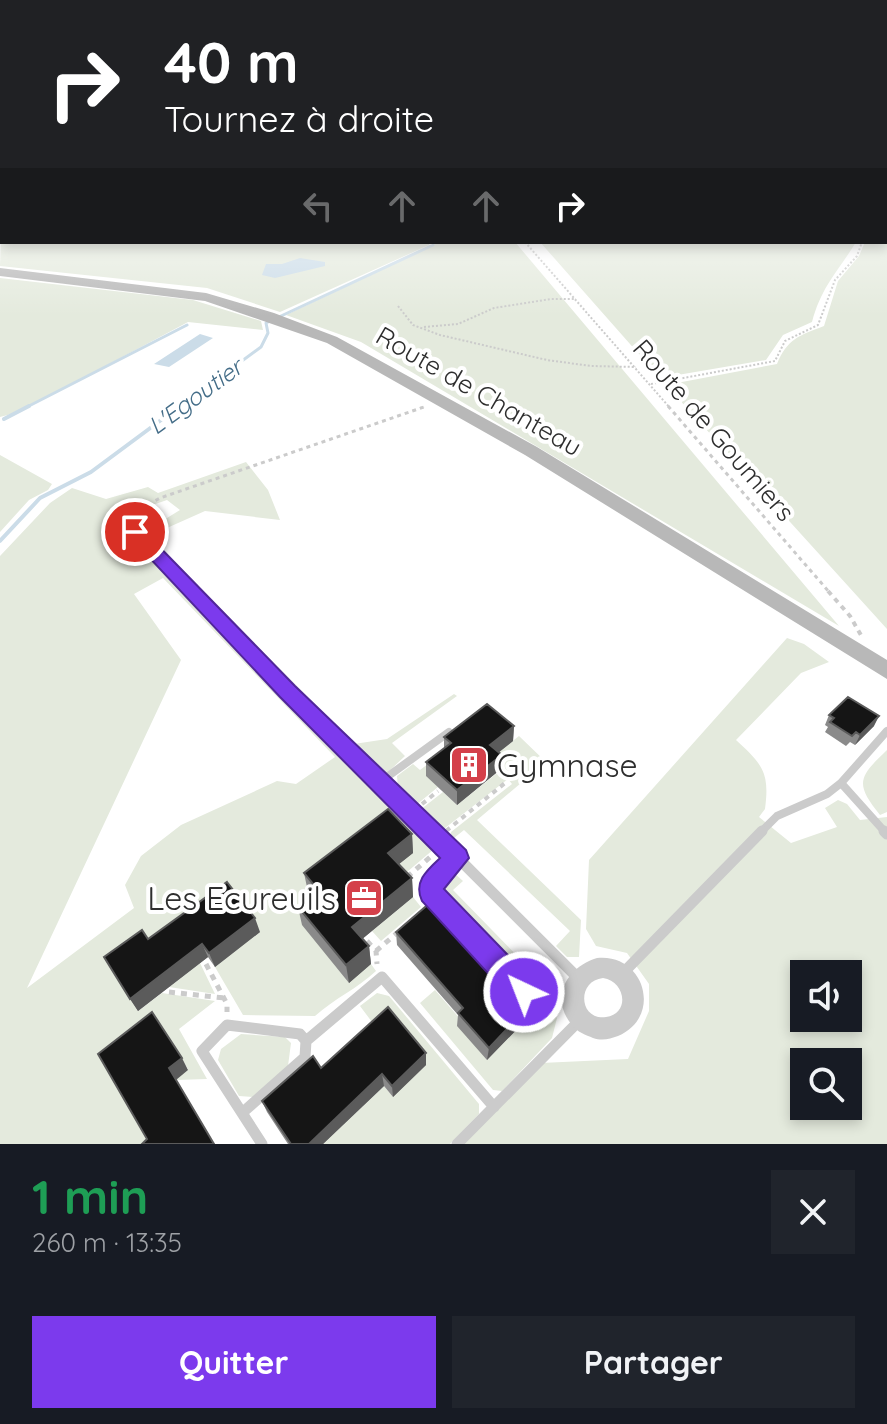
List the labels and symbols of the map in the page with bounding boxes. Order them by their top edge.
street label: Route de Chanteau [370,319,588,463]
street label: Route de Goumiers [626,332,802,528]
water label: L'Egoutier [142,350,250,440]
pin [101,498,169,566]
building icon: Gymnase [448,744,490,786]
place label: Gymnase [497,745,638,785]
office icon: Les Ecureuils [343,877,385,919]
place label: Les Ecureuils [147,878,336,918]
position arrow [482,950,566,1034]

